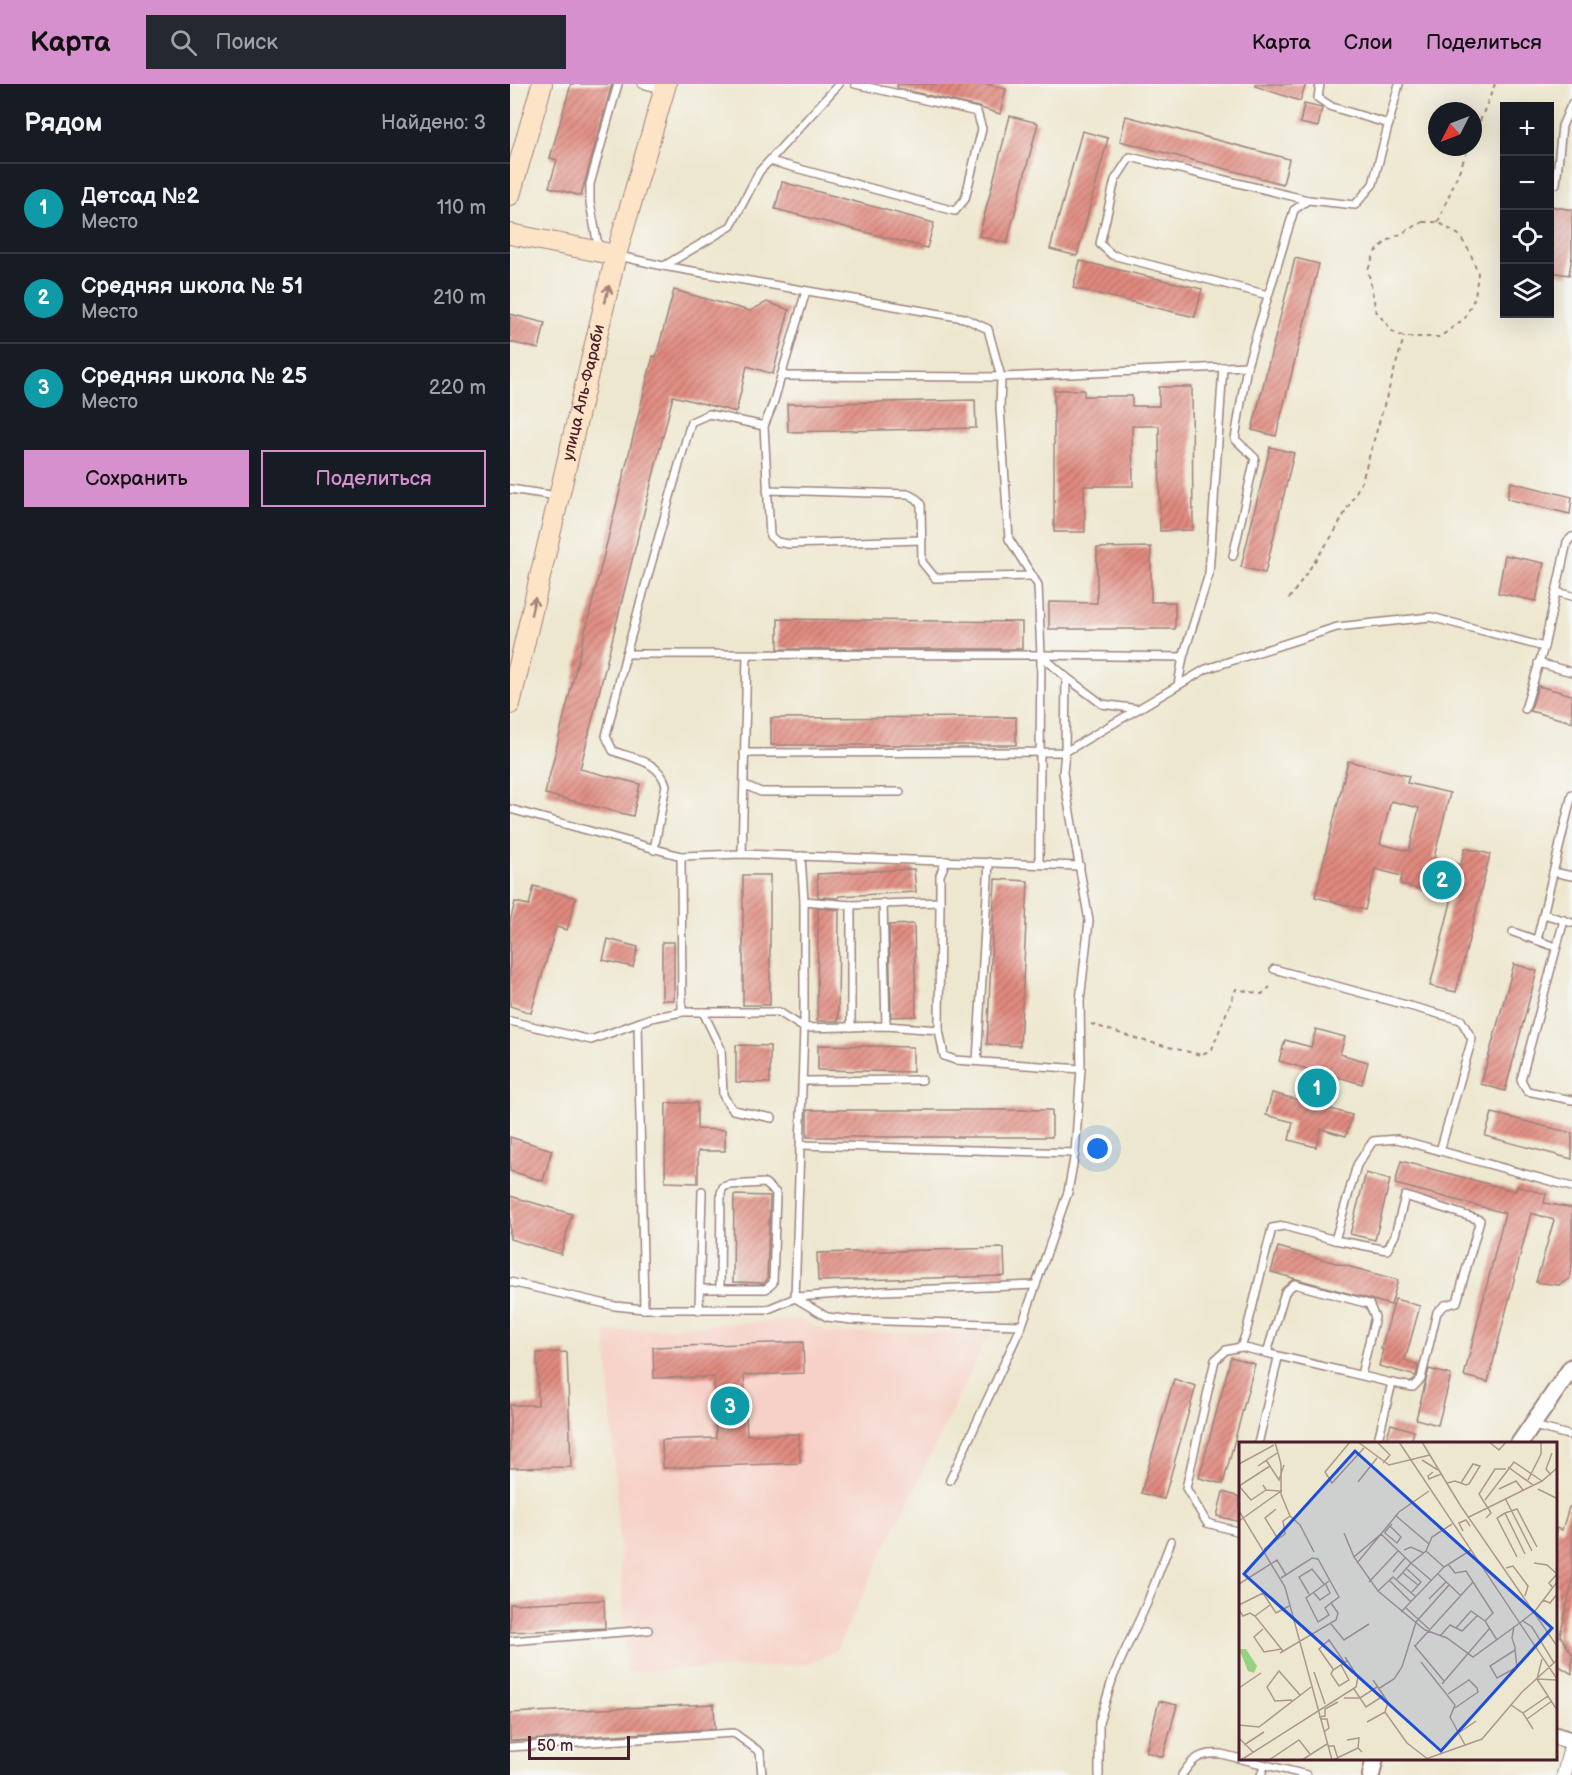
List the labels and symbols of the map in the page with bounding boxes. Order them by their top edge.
north arrow [1428,102,1482,156]
one-way arrow [601,284,613,303]
street label: улица Аль-Фараби [558,323,609,463]
one-way arrow [528,597,540,616]
pin: 2 [1422,858,1462,902]
pin: 1 [1298,1066,1336,1110]
your location [1083,1134,1112,1163]
pin: 3 [710,1384,750,1428]
inset map [1239,1442,1557,1760]
scale bar [528,1733,630,1760]

